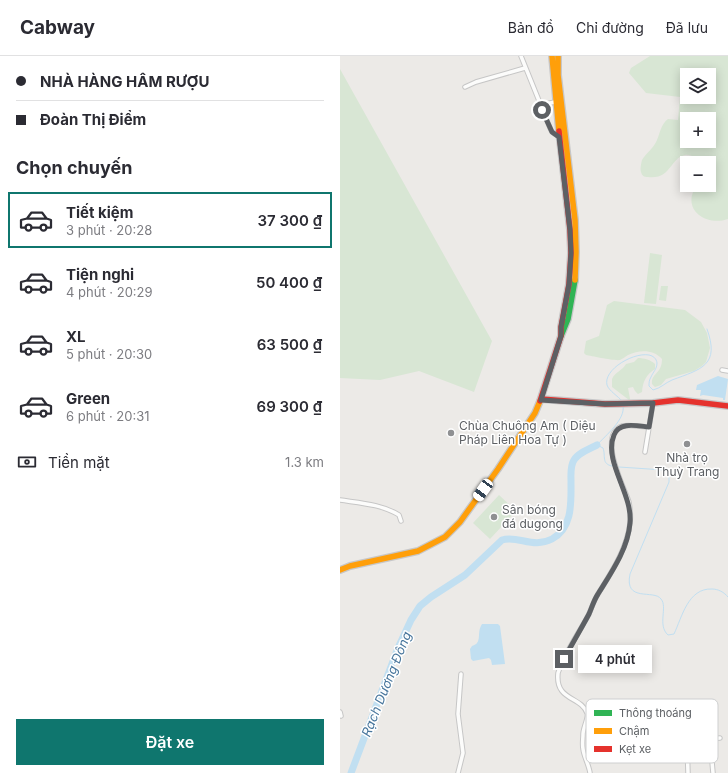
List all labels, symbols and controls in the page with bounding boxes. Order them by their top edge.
text: Cabway [20,16,95,39]
text: Bản đồ [508,19,554,36]
text: Chỉ đường [576,19,644,36]
text: Đã lưu [666,19,708,36]
map controls [680,68,716,192]
button: layers [680,68,716,104]
text: NHÀ HÀNG HÂM RƯỢU [40,72,209,91]
route start [533,101,551,119]
text: Đoàn Thị Điểm [40,110,146,129]
button: + [680,112,716,148]
button: − [680,156,716,192]
text: Chọn chuyến [16,157,132,178]
icon: car [18,202,54,238]
text: Tiết kiệm [66,203,133,222]
text: 37 300 ₫ [258,211,322,230]
text: 3 phút · 20:28 [66,222,152,238]
icon: car [18,264,54,300]
text: Tiện nghi [66,265,134,284]
text: 50 400 ₫ [256,273,322,292]
text: 4 phút · 20:29 [66,284,153,300]
icon: car [18,326,54,362]
text: XL [66,327,86,346]
text: 63 500 ₫ [257,335,322,354]
text: 5 phút · 20:30 [66,346,152,362]
icon: car [18,388,54,424]
text: Green [66,389,110,408]
text: 69 300 ₫ [257,397,322,416]
text: 6 phút · 20:31 [66,408,150,424]
place label: Chùa Chuông Am ( Diệu Pháp Liên Hoa Tự ) [459,418,596,447]
marker: Chùa Chuông Am ( Diệu Pháp Liên Hoa Tự ) [446,428,456,438]
marker: Nhà trọ Thuỳ Trang [682,439,692,449]
place label: Nhà trọ Thuỳ Trang [655,450,719,479]
icon: cash [16,451,38,473]
text: Tiền mặt [48,453,110,472]
text: 1.3 km [285,454,324,470]
car [471,477,495,503]
place label: Sân bóng đá dugong [502,502,563,531]
marker: Sân bóng đá dugong [489,512,499,522]
water label: Rạch Dương Đông [358,629,414,739]
callout: 4 phút [578,645,652,673]
route end [555,650,573,668]
text: 4 phút [595,651,635,667]
legend [586,699,718,763]
text: Thông thoáng [619,706,692,720]
button: Đặt xe [16,719,324,765]
text: Chậm [619,724,649,738]
text: Kẹt xe [619,742,651,756]

